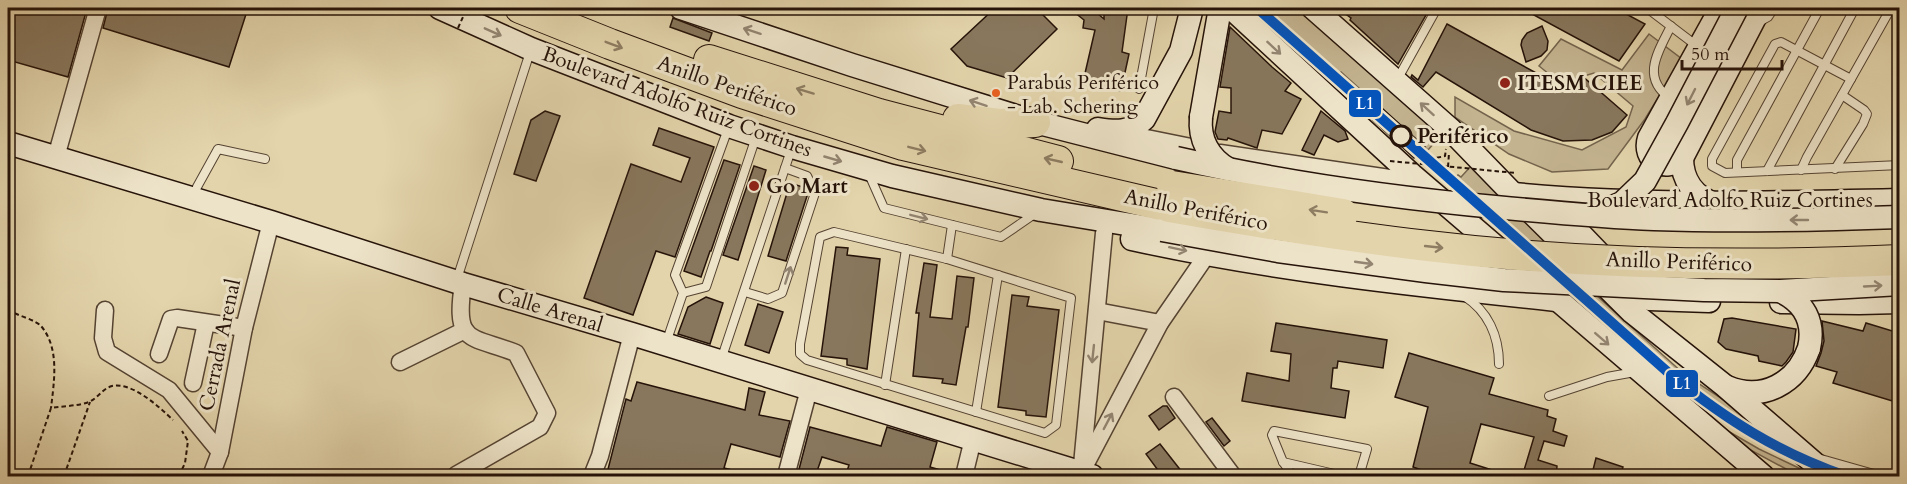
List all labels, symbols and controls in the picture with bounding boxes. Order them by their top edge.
one-way arrow [743,25,762,36]
one-way arrow [483,27,502,38]
scale bar [1682,33,1782,71]
street label: Boulevard Adolfo Ruiz Cortines [538,40,816,164]
one-way arrow [604,40,622,51]
one-way arrow [1266,40,1281,54]
text: 50 m [1691,42,1730,67]
street label: Anillo Periférico [653,48,801,124]
place label: Parabús Periférico - Lab. Schering [1007,69,1159,120]
place label: ITESM CIEE [1517,69,1642,98]
marker: ITESM CIEE [1498,76,1512,90]
one-way arrow [796,85,815,96]
marker: Parabús Periférico - Lab. Schering [990,87,1002,99]
one-way arrow [1685,88,1697,105]
line badge: L1 [1348,89,1382,118]
text: L1 [1356,93,1374,115]
one-way arrow [969,97,988,108]
one-way arrow [1420,102,1435,116]
place label: Periférico [1417,122,1509,151]
marker: Periférico [1390,125,1412,147]
one-way arrow [908,143,927,155]
one-way arrow [1044,153,1063,165]
one-way arrow [823,154,842,165]
place label: Go Mart [766,172,848,201]
marker: Go Mart [747,179,761,193]
street label: Anillo Periférico [1121,182,1271,238]
street label: Boulevard Adolfo Ruiz Cortines [1587,186,1873,215]
one-way arrow [1308,205,1328,216]
one-way arrow [909,211,928,223]
one-way arrow [1790,214,1810,226]
one-way arrow [1423,242,1443,253]
one-way arrow [1168,244,1187,256]
street label: Anillo Periférico [1605,245,1753,279]
one-way arrow [1354,257,1374,268]
one-way arrow [783,266,794,285]
street label: Cerrada Arenal [192,276,248,414]
street label: Calle Arenal [493,280,607,340]
one-way arrow [1862,280,1882,291]
one-way arrow [1594,332,1609,346]
one-way arrow [1087,344,1098,364]
line badge: L1 [1665,369,1699,398]
text: L1 [1673,373,1691,395]
one-way arrow [1103,413,1114,431]

